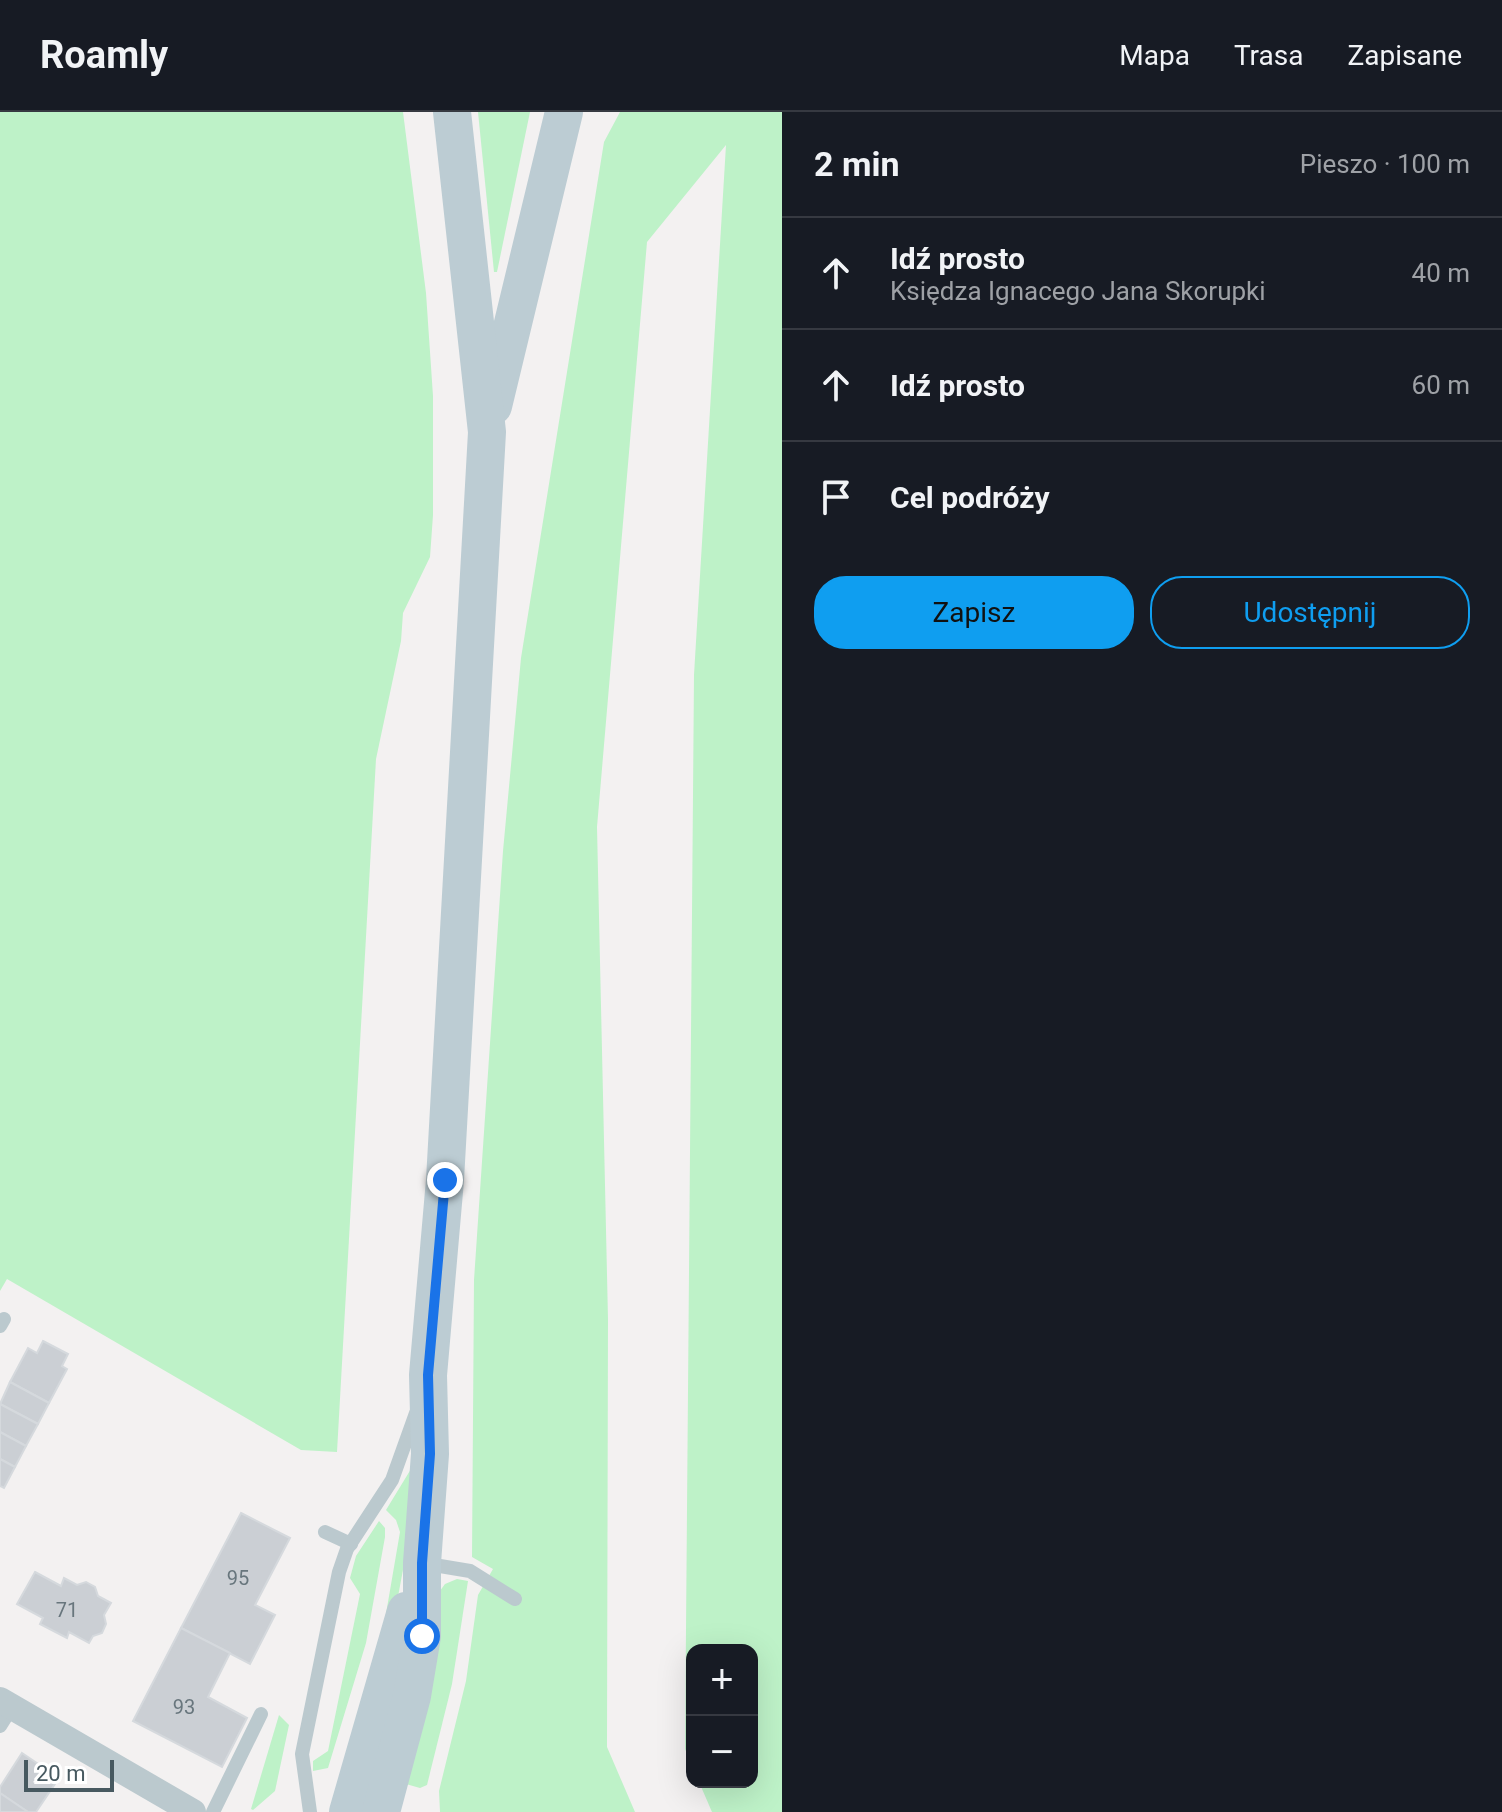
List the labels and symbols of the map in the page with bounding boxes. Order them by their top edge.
route end [427,1162,463,1198]
house number: 95 [227,1566,249,1590]
house number: 71 [56,1598,78,1622]
route start [404,1618,440,1654]
house number: 93 [173,1695,195,1719]
scale bar [24,1756,114,1792]

